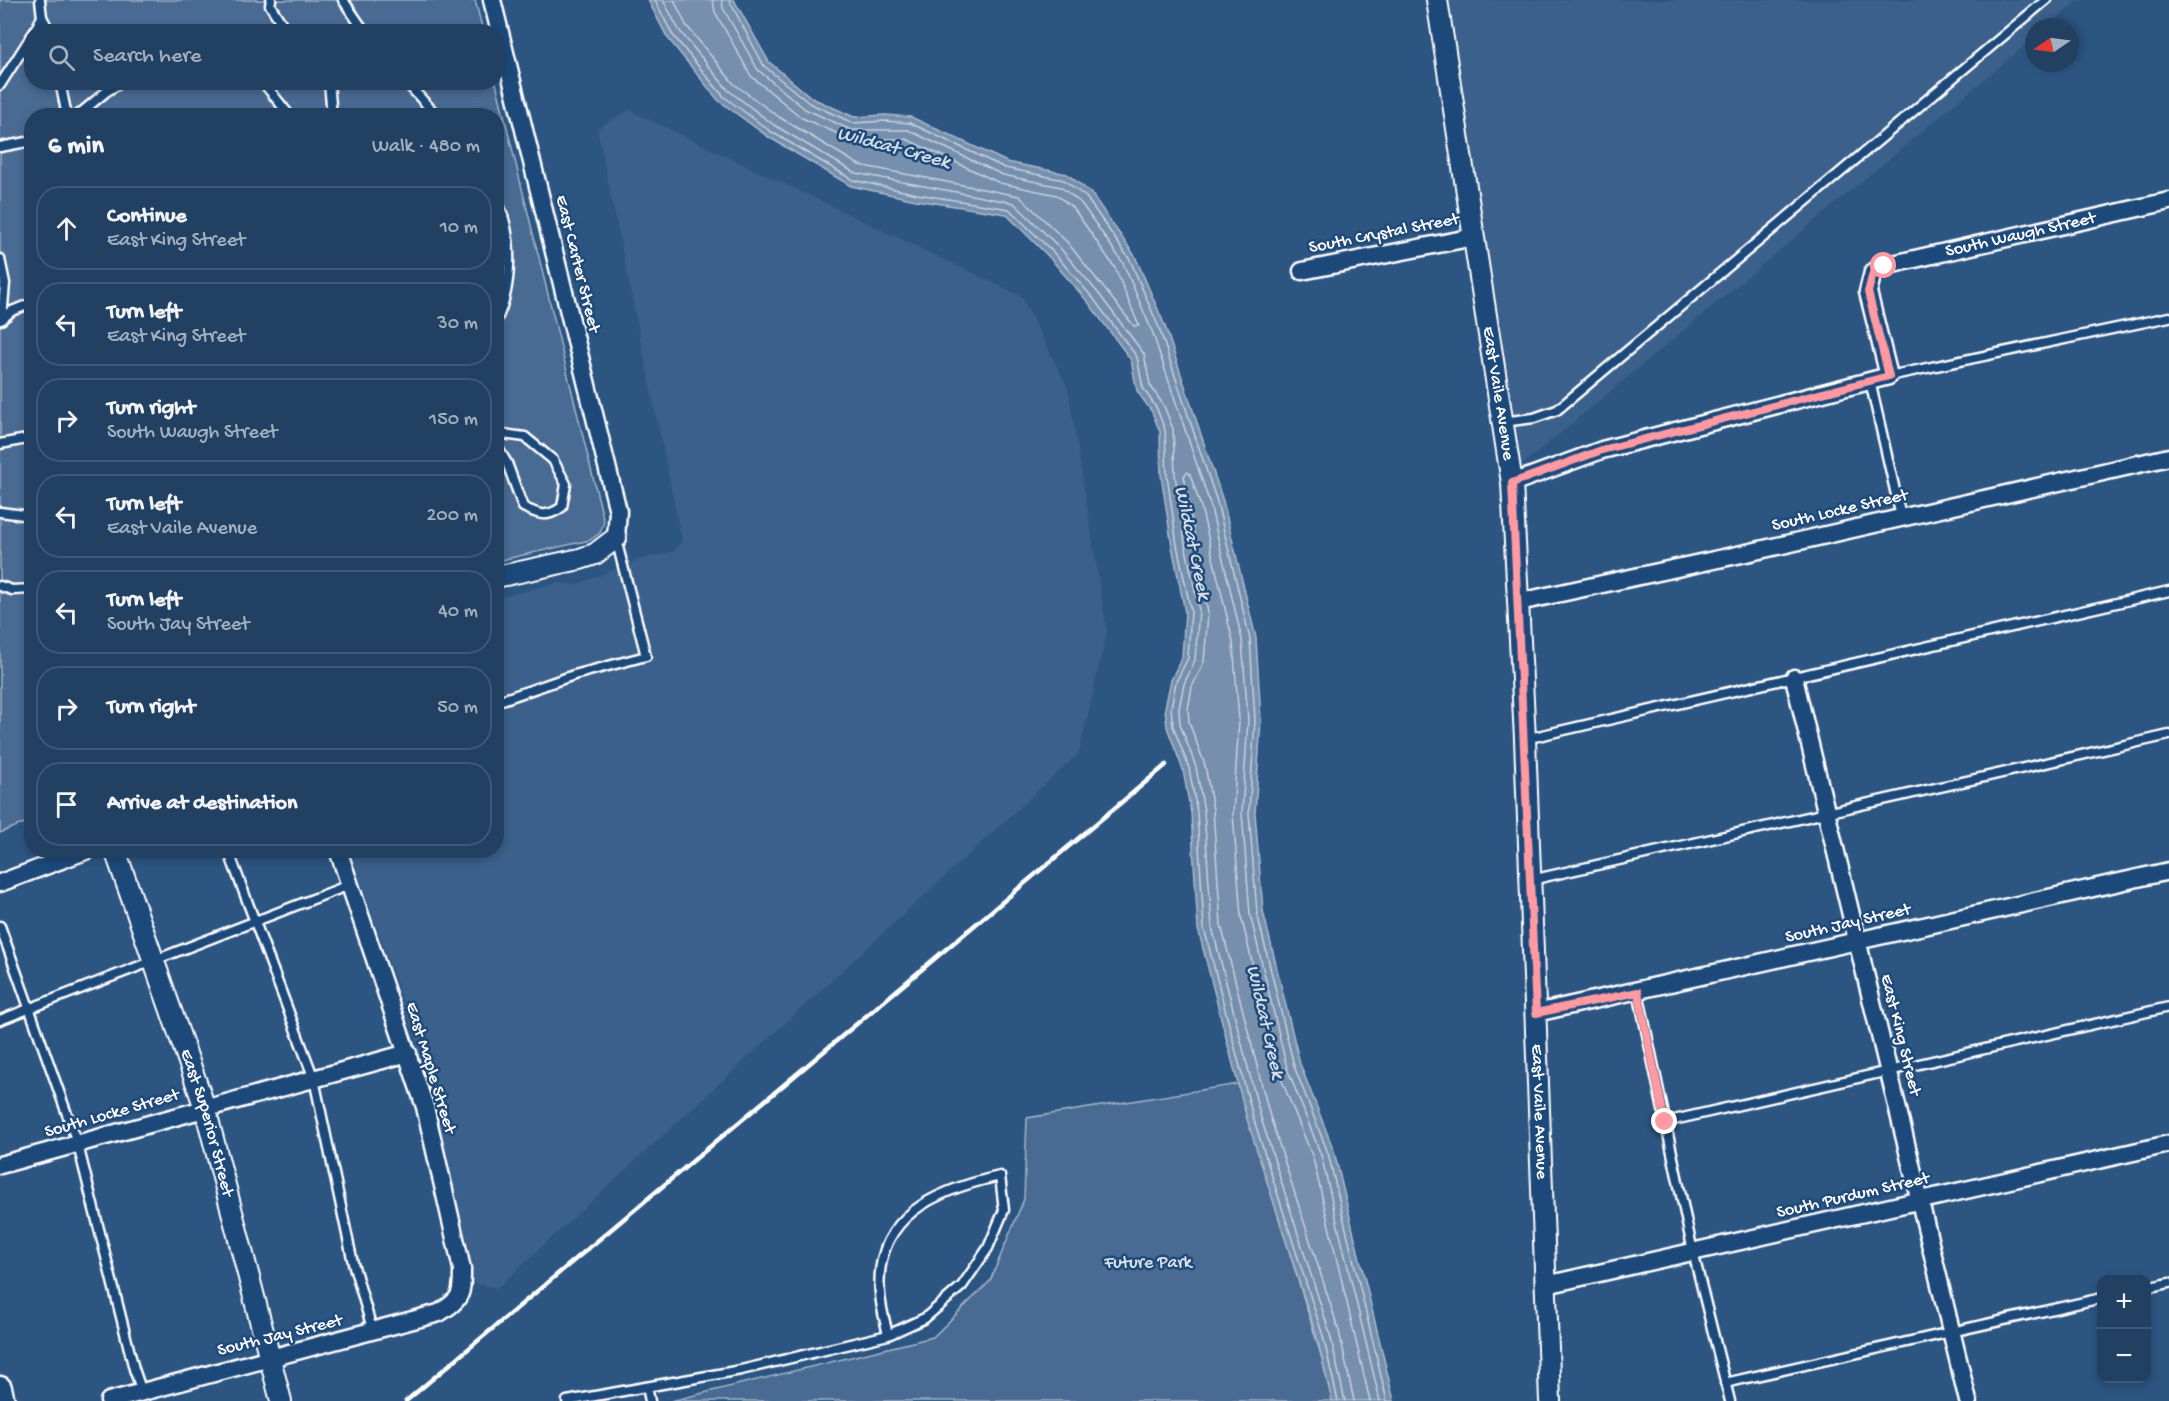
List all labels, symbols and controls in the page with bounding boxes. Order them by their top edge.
north arrow [2025,18,2079,72]
search box [24,24,504,90]
icon: search [45,41,78,74]
text: Search here [93,44,201,70]
water label: Wildcat Creek [834,123,954,176]
text: 6 min [48,132,104,163]
text: Walk · 480 m [372,136,480,159]
street label: East Carter Street [550,193,605,336]
text: Continue [107,204,187,230]
street label: South Waugh Street [1943,207,2099,262]
street label: South Crystal Street [1307,209,1463,259]
icon: ahead [50,212,83,245]
text: 10 m [440,217,478,240]
text: East King Street [107,230,245,253]
route start [1870,252,1896,278]
text: Turn left [107,300,181,326]
icon: left [50,308,83,341]
text: 30 m [437,313,478,336]
street label: East Vaile Avenue [1477,325,1519,462]
text: East King Street [107,326,245,349]
text: Turn right [107,396,195,422]
icon: right [50,404,83,437]
text: 150 m [429,409,478,432]
text: South Waugh Street [107,422,277,445]
water label: Wildcat Creek [1168,484,1215,604]
street label: South Locke Street [1770,485,1912,537]
text: Turn left [107,492,181,518]
icon: left [50,500,83,533]
text: 200 m [427,505,478,528]
text: East Vaile Avenue [107,518,257,541]
text: Turn left [107,588,181,614]
icon: left [50,596,83,629]
text: 40 m [438,601,478,624]
text: South Jay Street [107,614,249,637]
icon: right [50,692,83,725]
text: Turn right [107,695,195,721]
text: 50 m [437,697,478,720]
icon: arrive [50,788,83,821]
text: Arrive at destination [107,791,297,817]
street label: South Jay Street [1783,899,1914,949]
water label: Wildcat Creek [1240,963,1289,1083]
street label: East King Street [1875,972,1926,1099]
street label: East Maple Street [400,1000,460,1138]
street label: East Vaile Avenue [1526,1044,1552,1180]
street label: East Superior Street [175,1046,238,1200]
street label: South Locke Street [42,1084,183,1143]
route end [1651,1108,1677,1134]
street label: South Purdum Street [1775,1168,1933,1224]
park label: Future Park [1103,1253,1194,1274]
map controls [2097,1275,2151,1383]
button: + [2097,1275,2151,1329]
street label: South Jay Street [215,1310,346,1362]
button: − [2097,1329,2151,1383]

